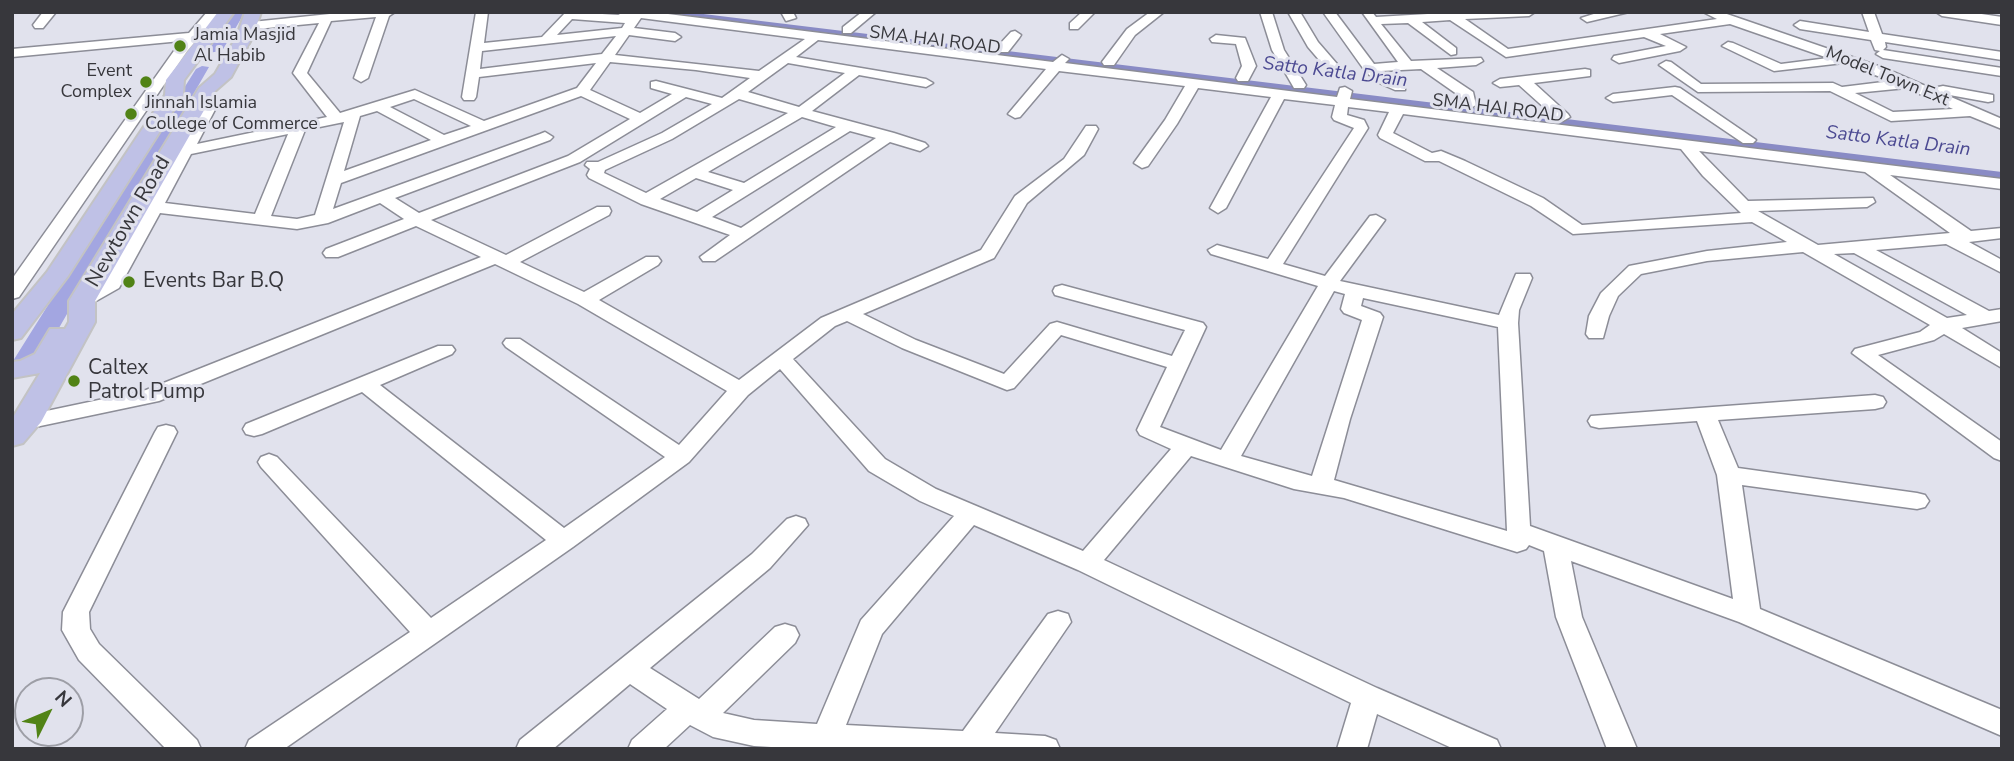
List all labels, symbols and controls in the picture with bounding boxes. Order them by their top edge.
street label: SMA HAI ROAD [868,22,1002,60]
place label: Jamia Masjid Al Habib [194,25,296,68]
marker: Jamia Masjid Al Habib [172,38,188,54]
street label: Model Town Ext [1822,42,1952,112]
water label: Satto Katla Drain [1261,53,1409,93]
place label: Event Complex [60,61,132,104]
marker: Event Complex [138,74,154,90]
street label: SMA HAI ROAD [1431,90,1565,128]
place label: Jinnah Islamia College of Commerce [145,93,318,136]
marker: Jinnah Islamia College of Commerce [123,106,139,122]
water label: Satto Katla Drain [1824,122,1972,162]
street label: Newtown Road [81,152,177,292]
place label: Events Bar B.Q [143,269,284,295]
marker: Events Bar B.Q [121,274,137,290]
place label: Caltex Patrol Pump [88,356,205,406]
marker: Caltex Patrol Pump [66,373,82,389]
north arrow [14,677,84,747]
text: N [49,685,77,713]

